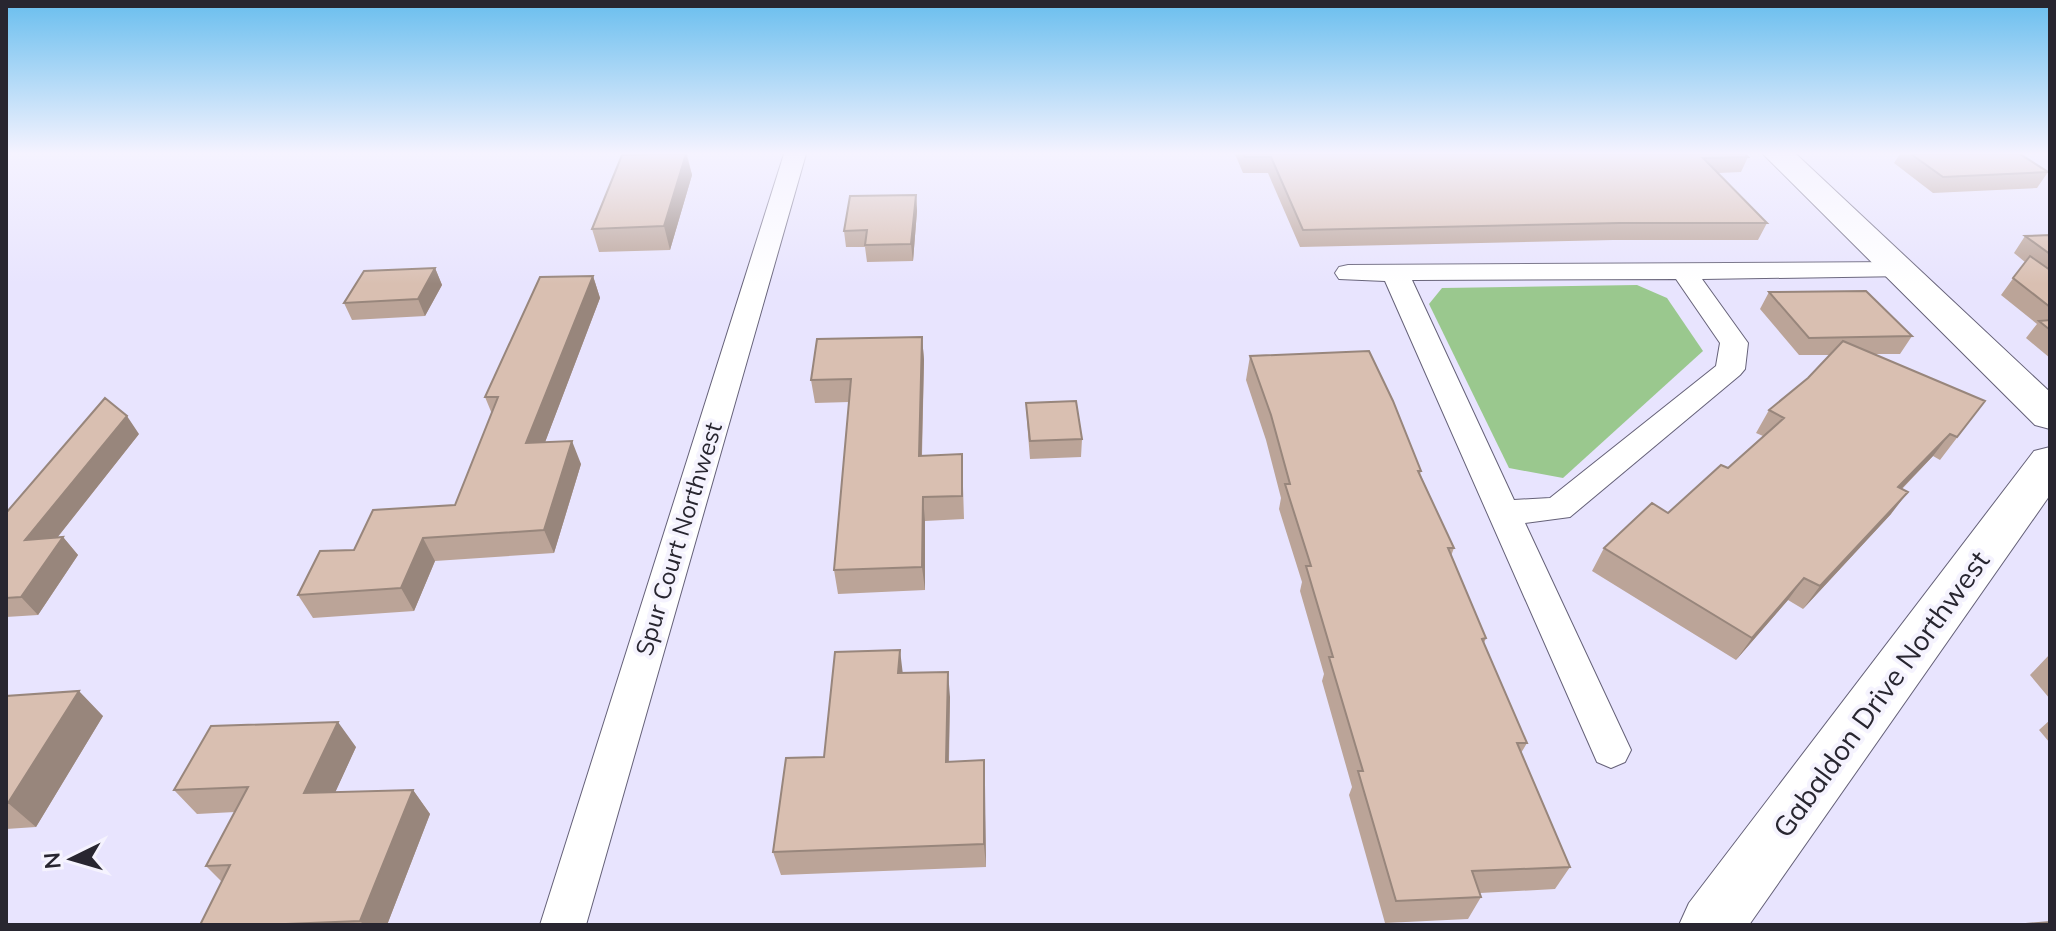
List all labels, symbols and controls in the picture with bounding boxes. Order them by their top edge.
street label: Spur Court Northwest [628,418,728,659]
street label: Gabaldon Drive Northwest [1765,543,1996,844]
north arrow [32,819,112,899]
text: N [37,851,67,870]

